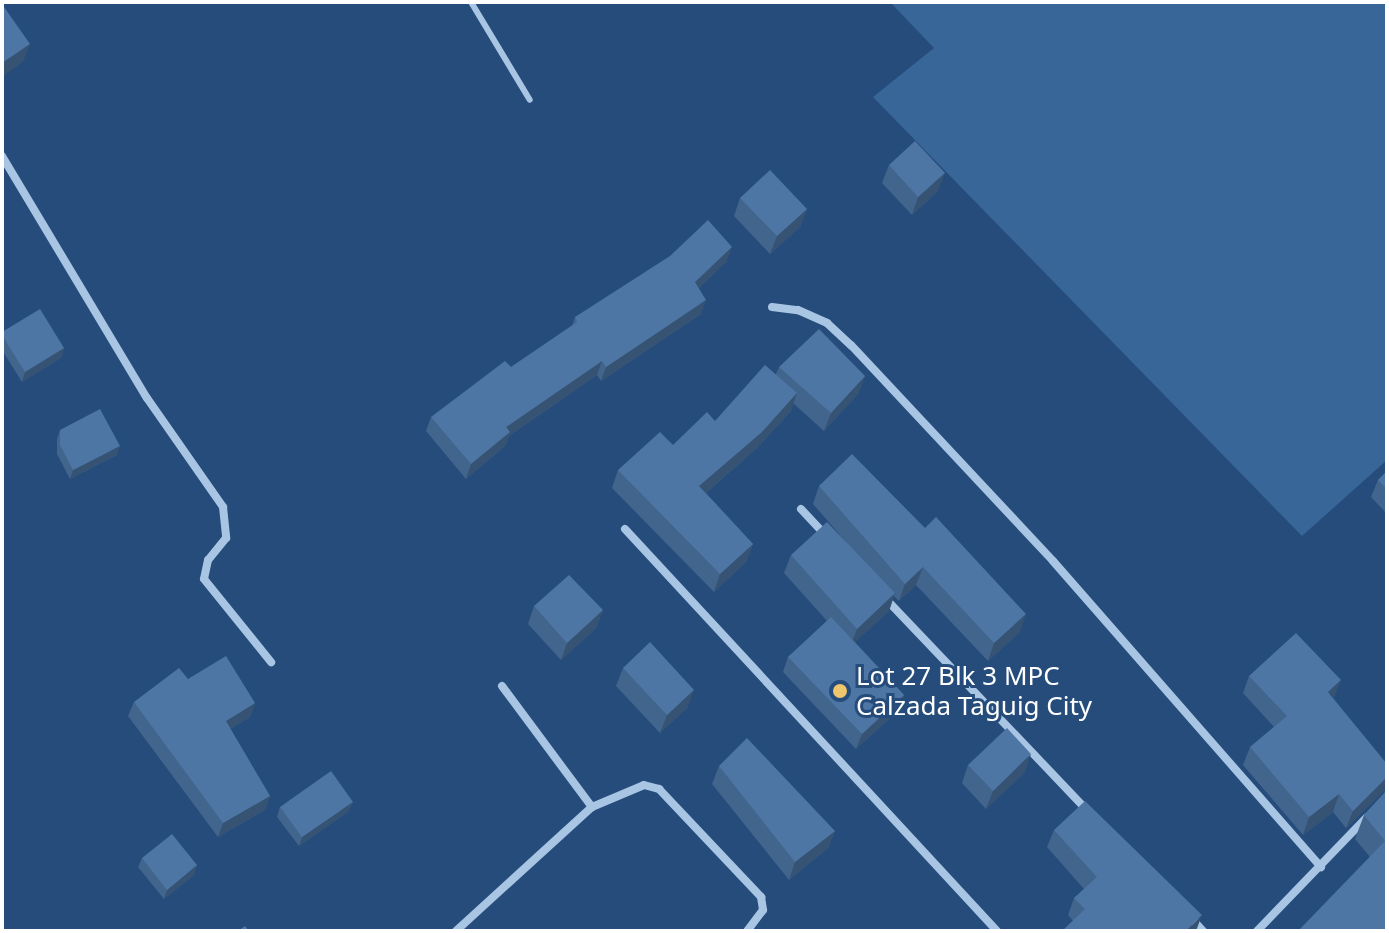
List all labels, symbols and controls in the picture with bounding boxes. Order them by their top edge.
place label: Lot 27 Blk 3 MPC Calzada Taguig City [856,660,1092,722]
marker: Lot 27 Blk 3 MPC Calzada Taguig City [831,682,849,700]

